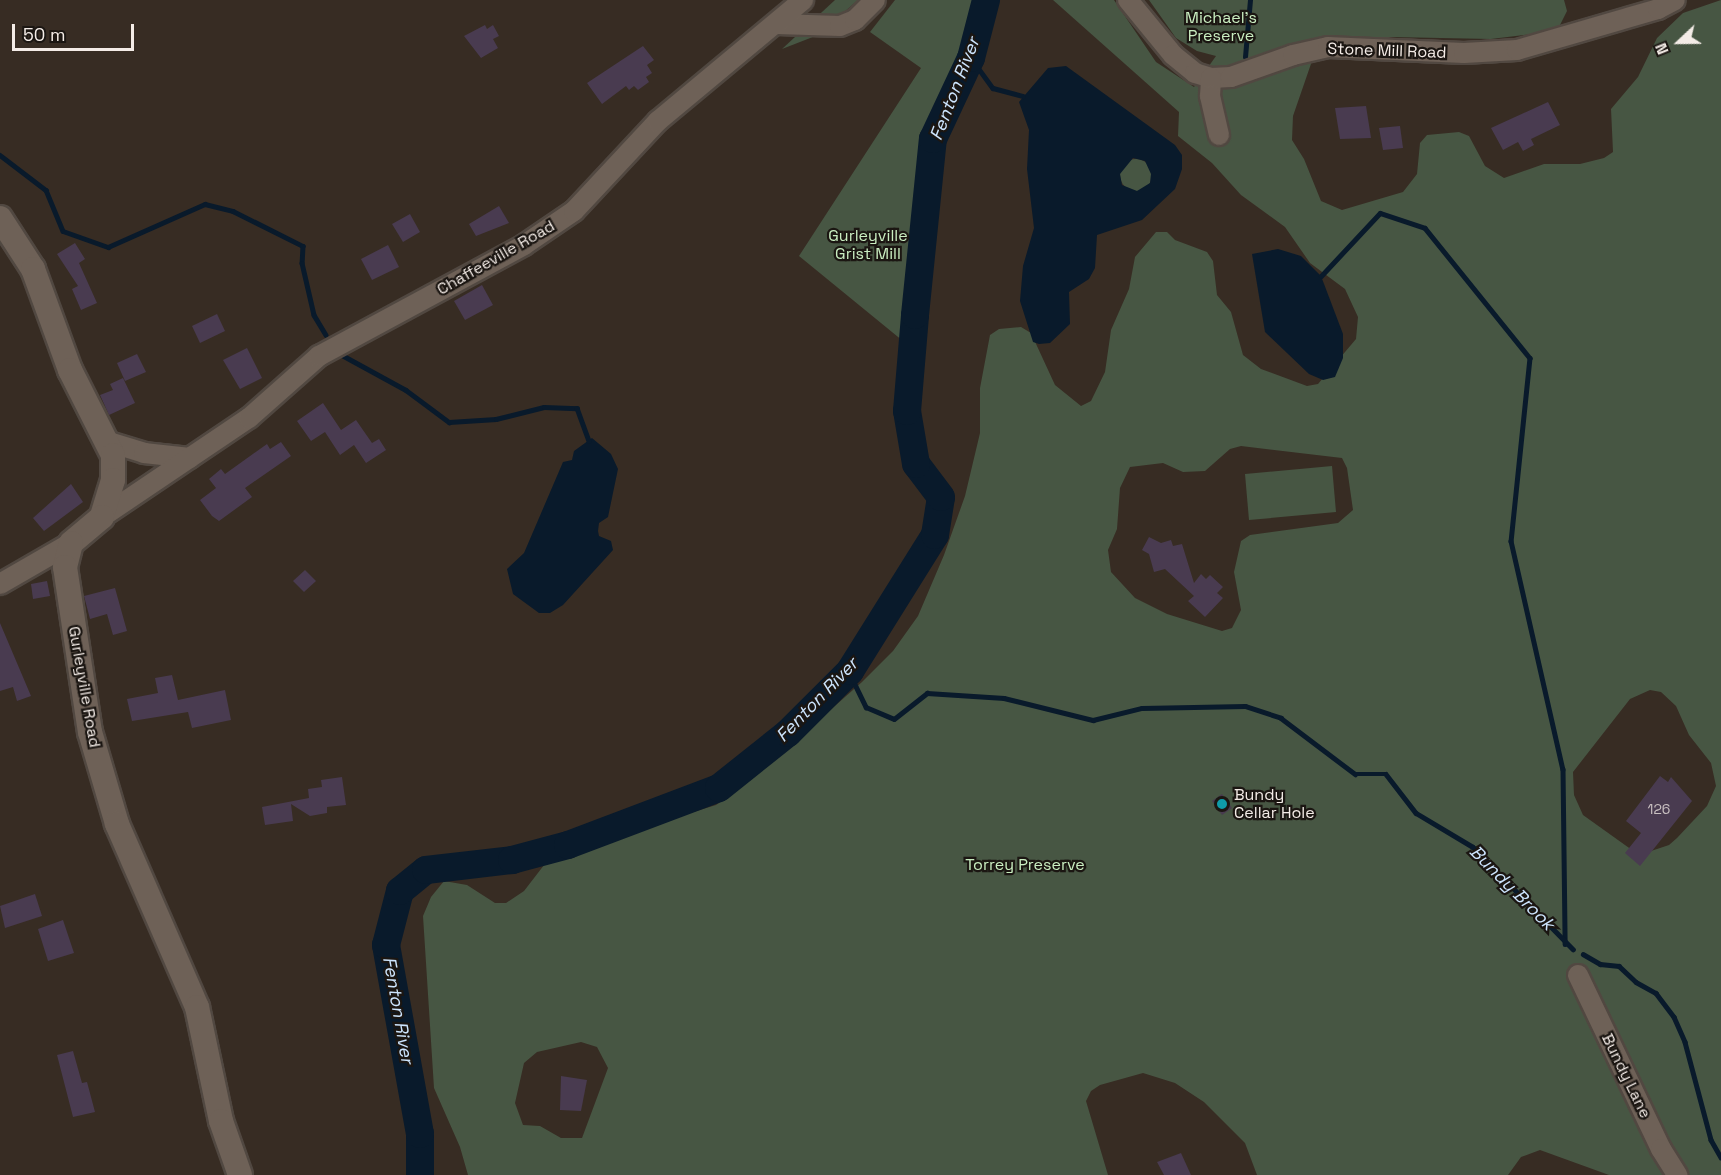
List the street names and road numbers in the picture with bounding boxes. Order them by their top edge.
street label: Stone Mill Road [1327,39,1447,63]
street label: Chaffeeville Road [434,217,558,299]
street label: Gurleyville Road [64,625,104,749]
street label: Bundy Lane [1597,1031,1655,1121]

